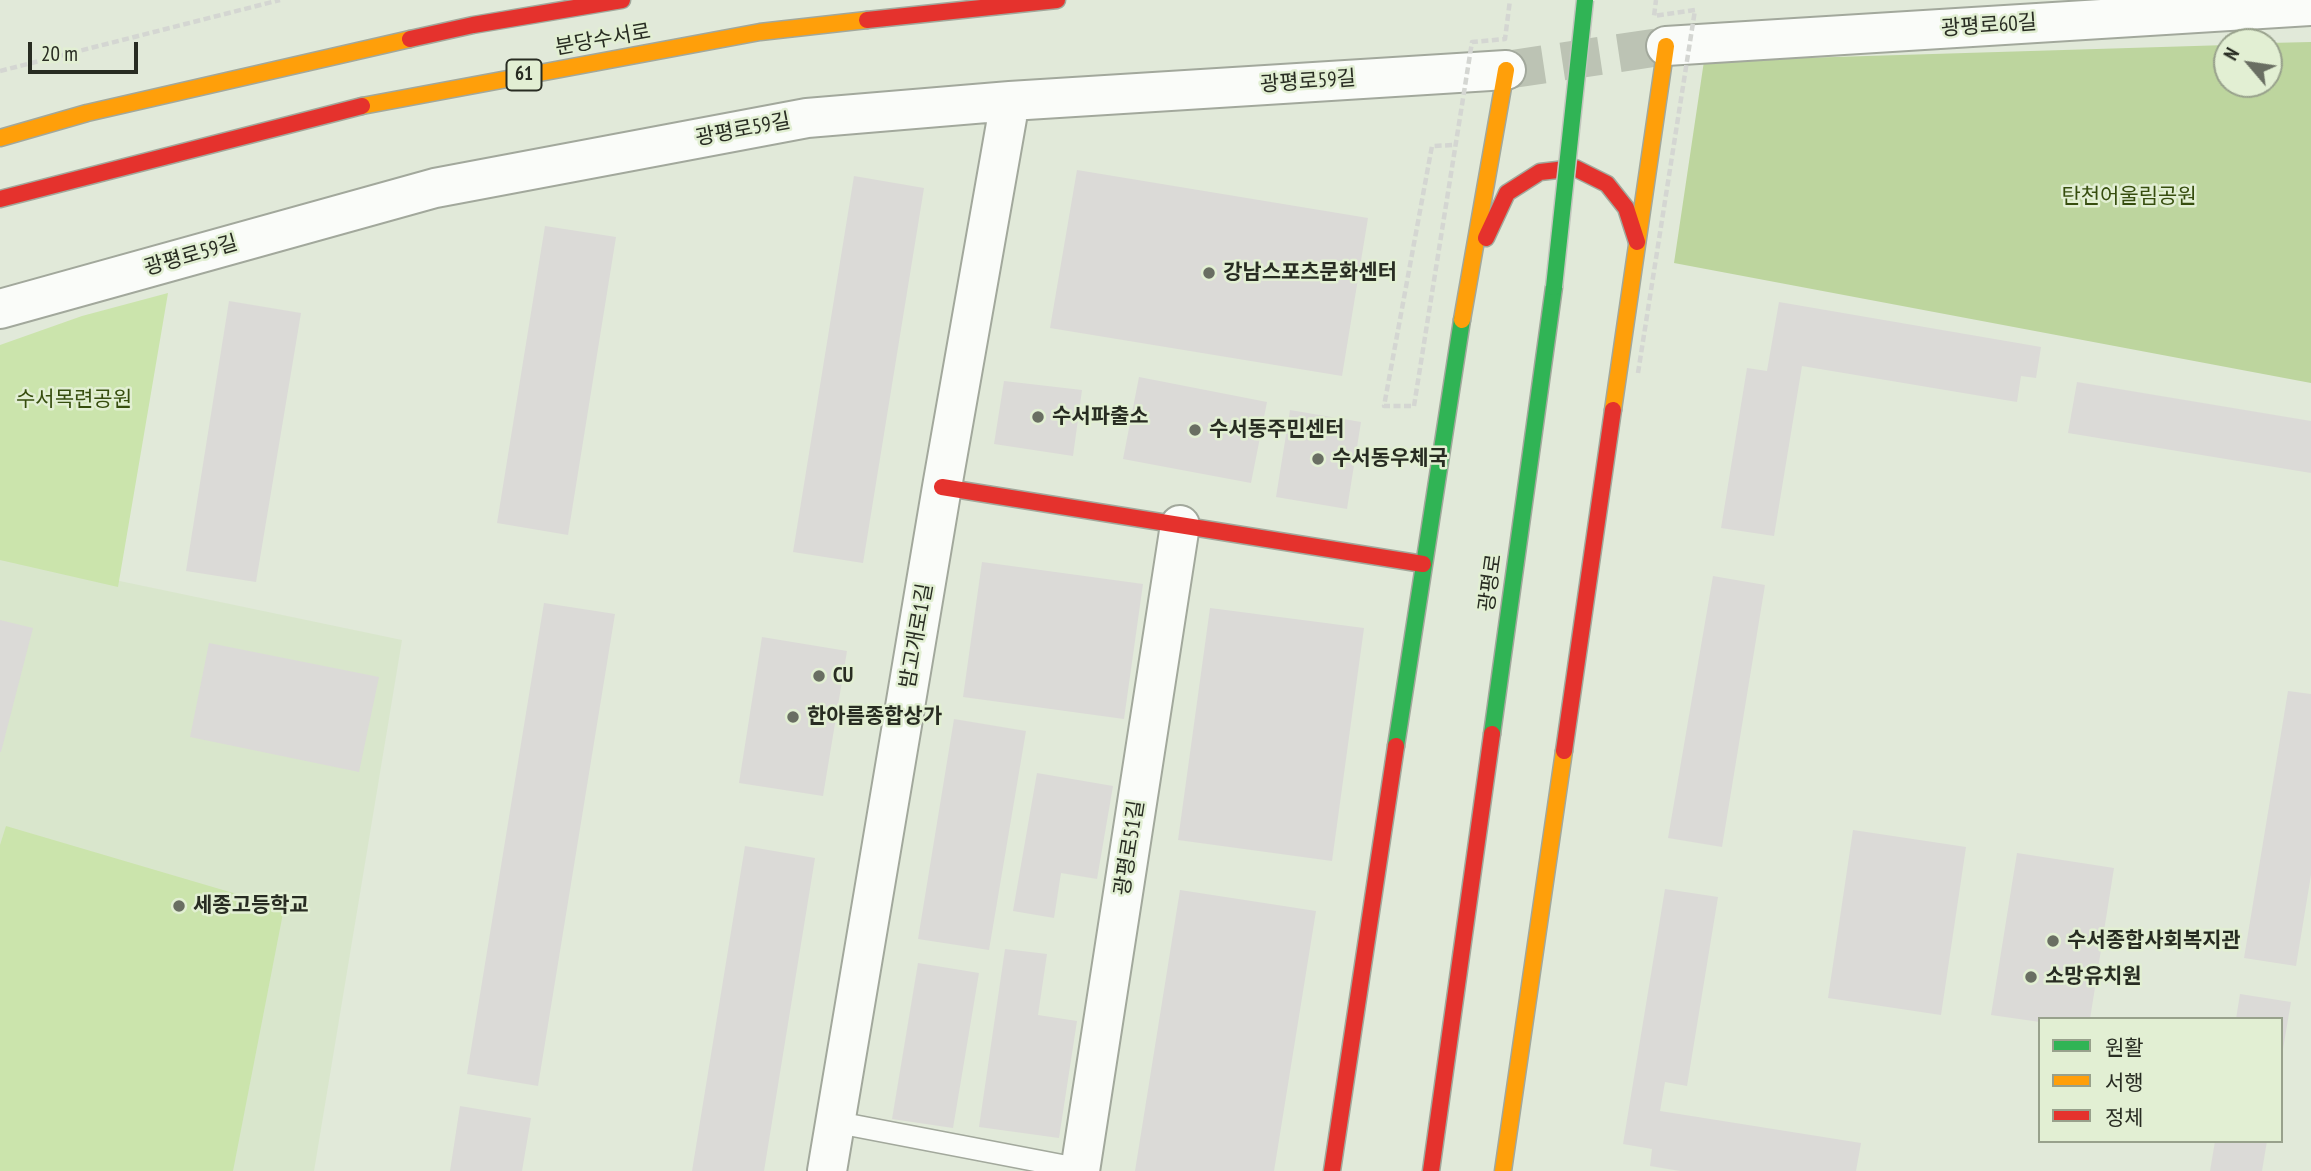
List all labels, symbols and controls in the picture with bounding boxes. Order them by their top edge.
street label: 광평로60길 [1940,10,2038,42]
street label: 분당수서로 [553,19,653,61]
scale bar [32,28,142,72]
north arrow [2213,28,2283,98]
text: 20 m [41,40,78,67]
text: N [2218,43,2244,64]
road number: 61 [506,60,542,90]
street label: 광평로59길 [1259,66,1357,98]
street label: 광평로59길 [693,108,793,152]
park label: 탄천어울림공원 [2061,184,2197,210]
street label: 광평로59길 [141,231,241,281]
place label: 강남스포츠문화센터 [1223,260,1397,286]
marker: 강남스포츠문화센터 [1201,265,1217,281]
park label: 수서목련공원 [16,387,132,413]
place label: 수서파출소 [1052,404,1149,430]
marker: 수서파출소 [1030,409,1046,425]
place label: 수서동주민센터 [1209,417,1344,443]
marker: 수서동주민센터 [1187,422,1203,438]
place label: 수서동우체국 [1332,446,1448,472]
marker: 수서동우체국 [1310,451,1326,467]
street label: 광평로 [1474,553,1508,613]
street label: 밤고개로1길 [895,582,939,690]
place label: CU [833,663,853,689]
marker: CU [811,668,827,684]
place label: 한아름종합상가 [807,704,942,730]
marker: 한아름종합상가 [785,709,801,725]
street label: 광평로51길 [1110,799,1150,897]
place label: 세종고등학교 [193,893,309,919]
marker: 세종고등학교 [171,898,187,914]
place label: 수서종합사회복지관 [2067,928,2241,954]
marker: 수서종합사회복지관 [2045,933,2061,949]
place label: 소망유치원 [2045,964,2142,990]
marker: 소망유치원 [2023,969,2039,985]
legend [2038,1017,2283,1143]
text: 원활 [2105,1034,2144,1061]
text: 서행 [2105,1069,2144,1096]
text: 정체 [2105,1104,2144,1131]

